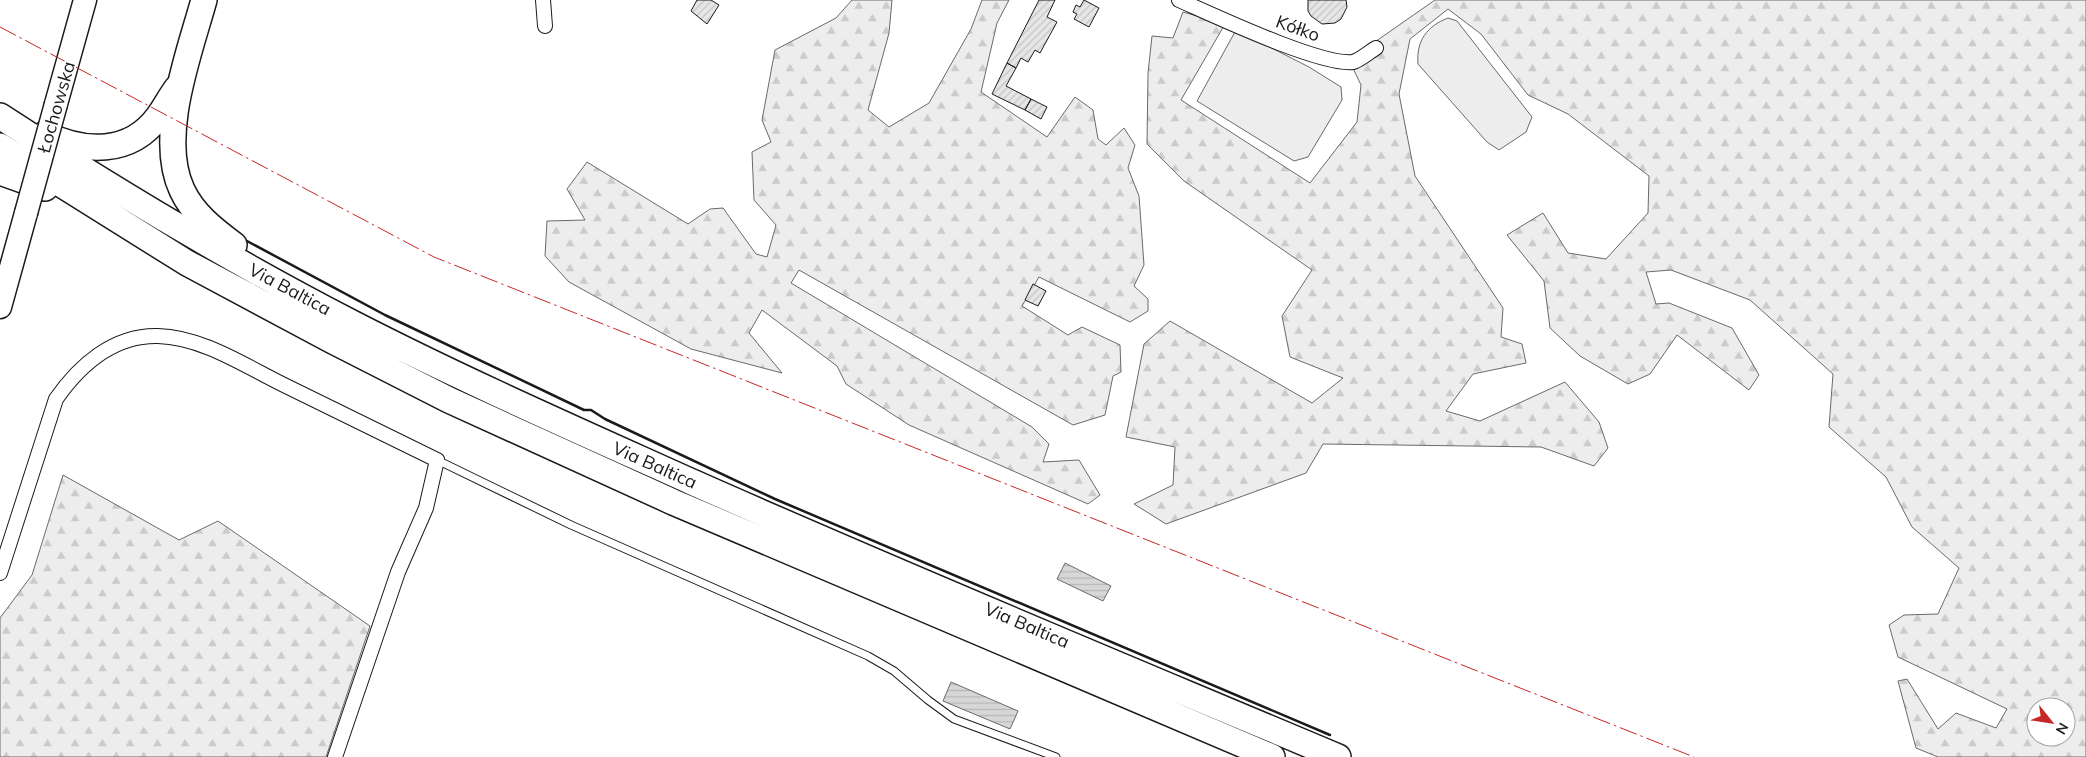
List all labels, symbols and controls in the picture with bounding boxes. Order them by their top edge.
street label: Kółko [1273,9,1323,47]
street label: Łochowska [32,59,80,156]
street label: Via Baltica [245,258,335,320]
street label: Via Baltica [609,436,701,494]
street label: Via Baltica [981,597,1073,653]
north arrow [2026,697,2076,747]
text: N [2052,719,2073,738]

